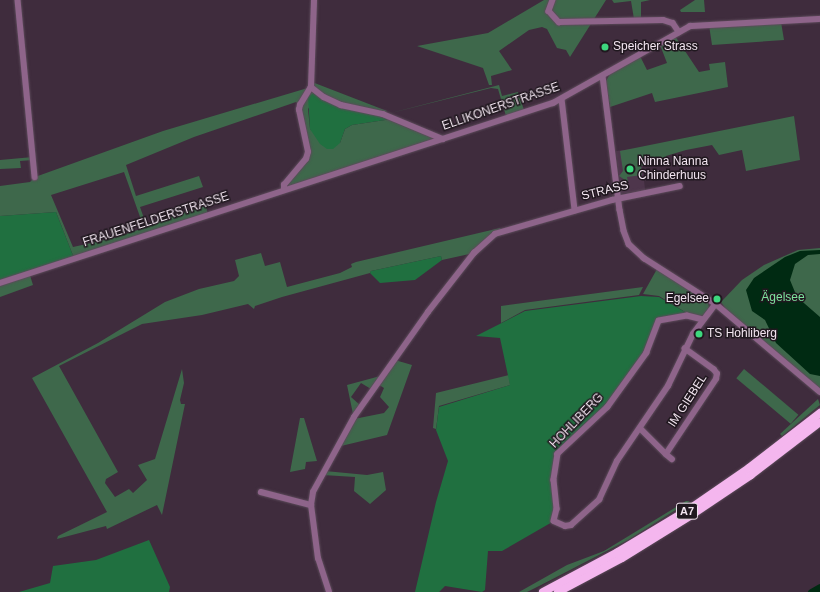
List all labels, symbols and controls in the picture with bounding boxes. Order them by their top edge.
place label: Speicher Strass [613,40,698,54]
marker: Speicher Strass [600,42,610,52]
street label: ELLIKONERSTRASSE [440,80,562,134]
place label: Ninna Nanna Chinderhuus [638,155,708,183]
marker: Ninna Nanna Chinderhuus [625,164,635,174]
street label: STRASS [580,178,630,204]
street label: FRAUENFELDERSTRASSE [81,190,231,250]
park label: Ägelsee [761,291,805,305]
place label: Egelsee [666,292,709,306]
marker: Egelsee [712,294,722,304]
place label: TS Hohliberg [707,327,777,341]
marker: TS Hohliberg [694,329,704,339]
street label: IM GIEBEL [666,372,710,430]
street label: HOHLIBERG [547,391,607,451]
road number: A7 [675,502,699,520]

